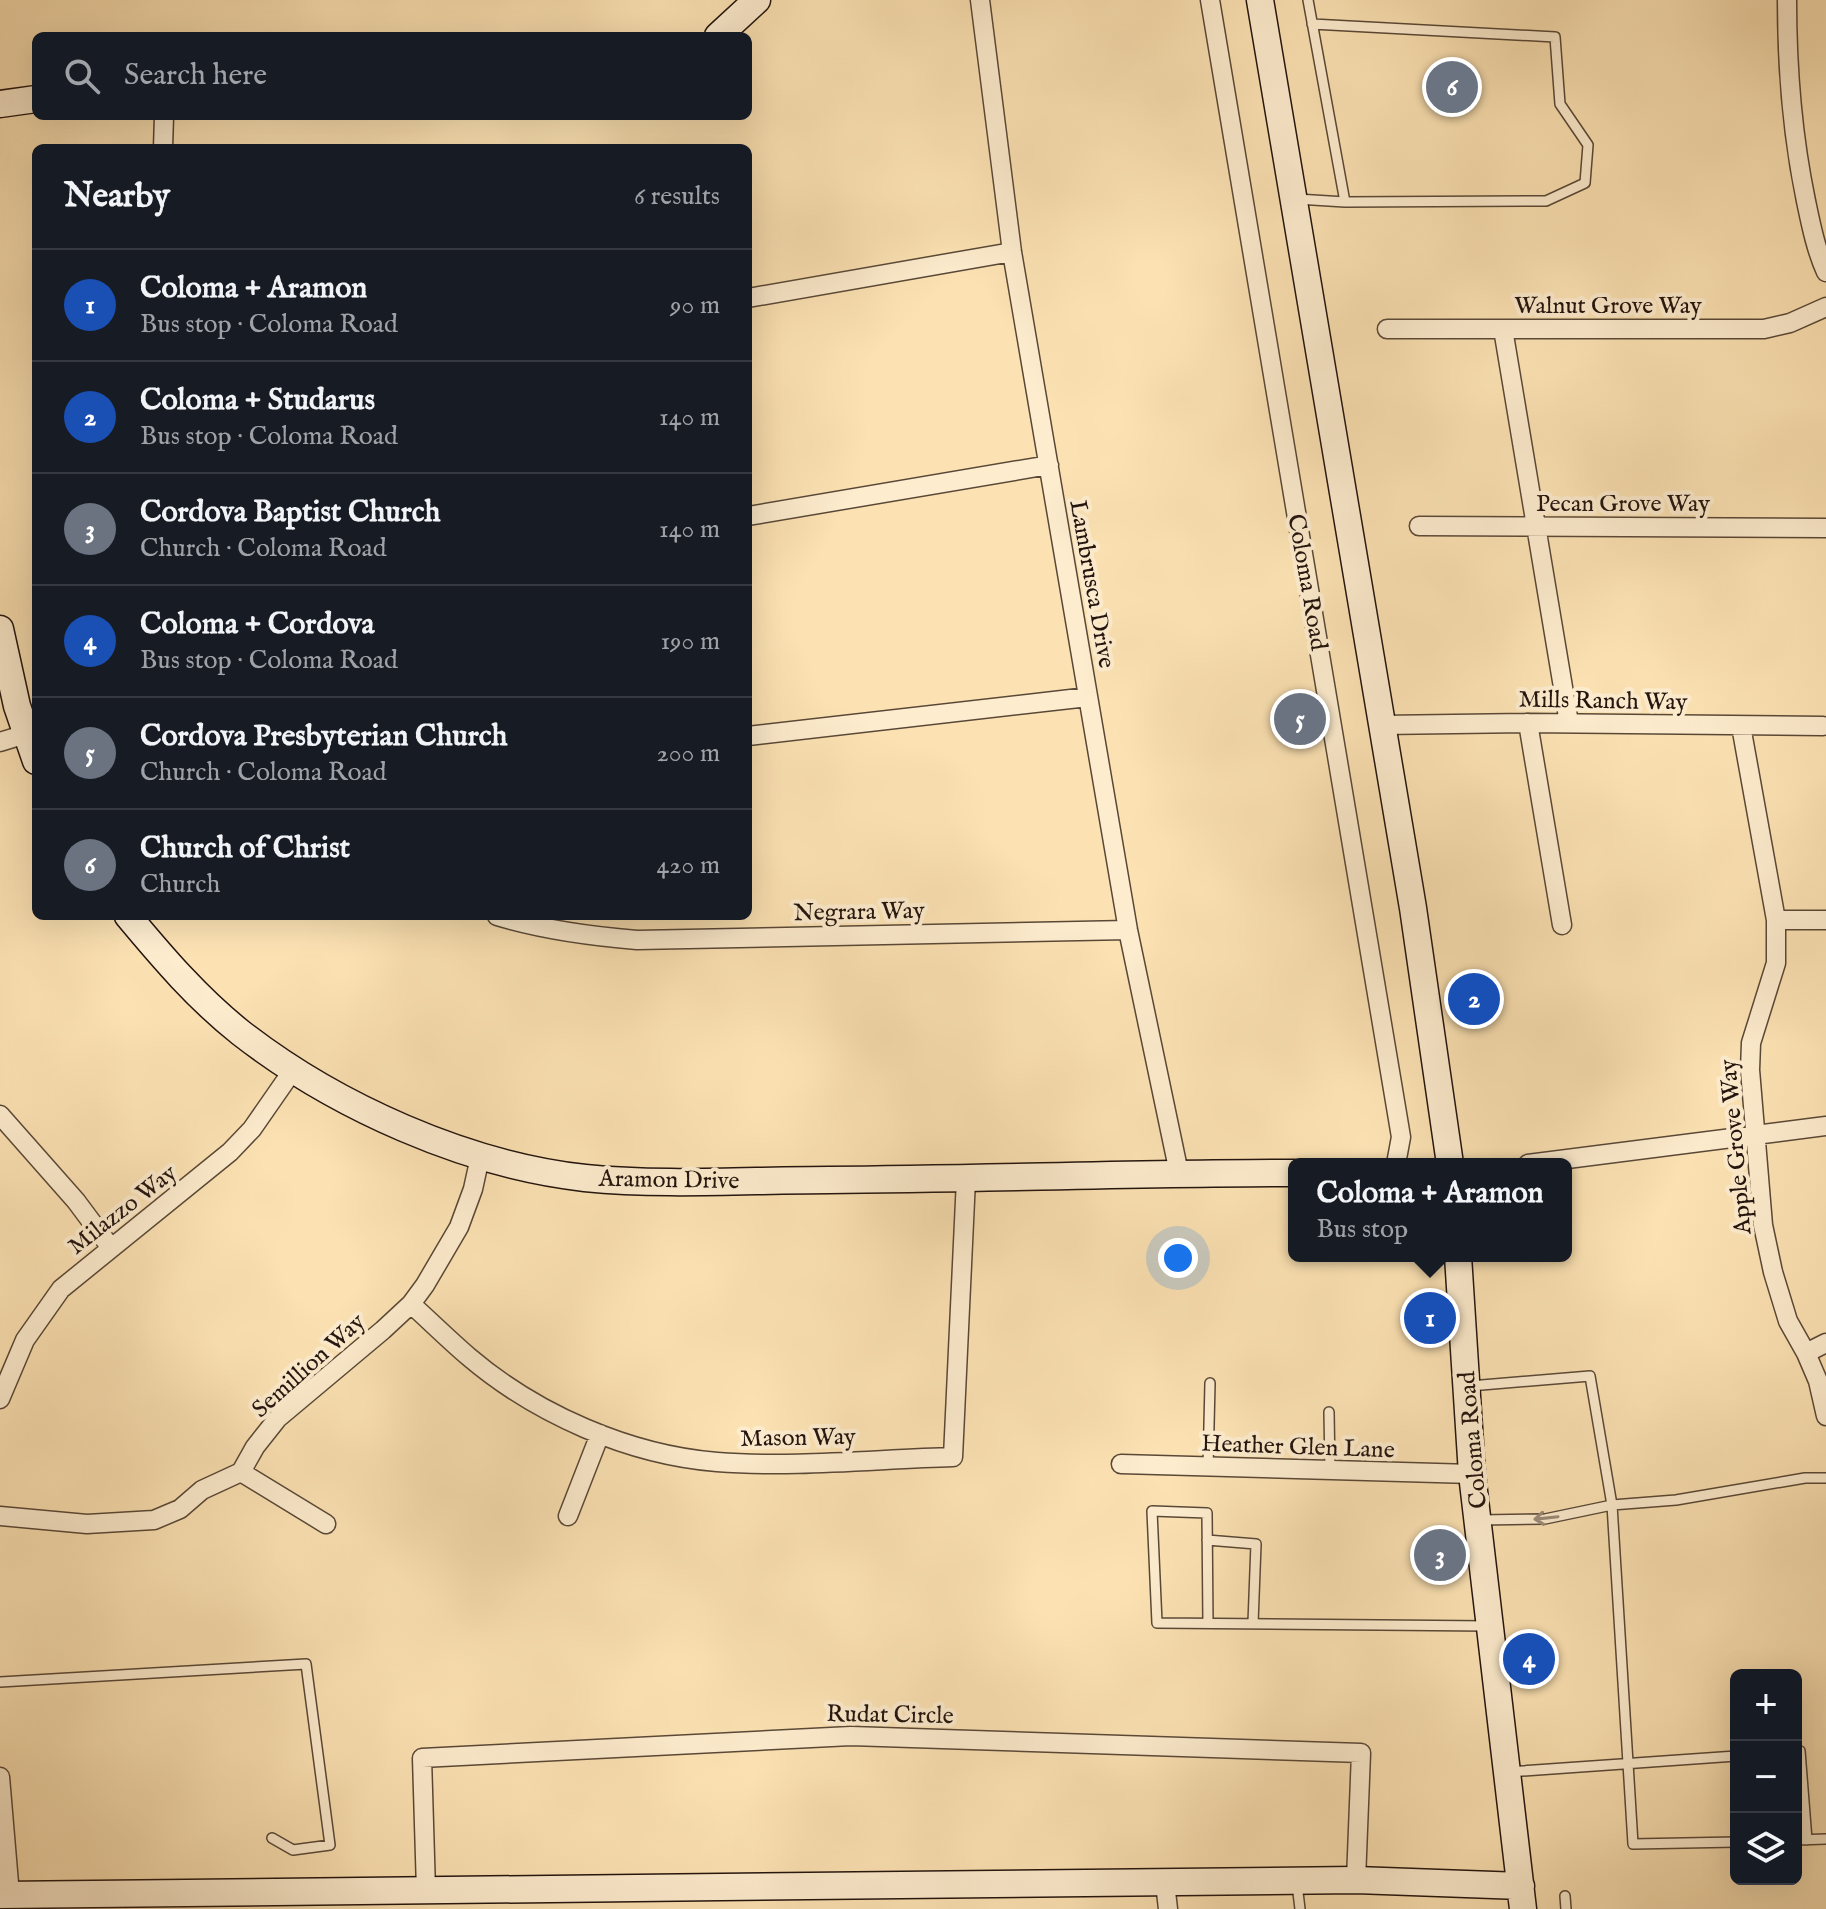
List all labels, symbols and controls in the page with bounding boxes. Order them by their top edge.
search box [32,32,752,120]
icon: search [60,54,104,98]
text: Search here [124,57,267,95]
pin: 6 [1426,57,1478,117]
text: Nearby [64,175,170,218]
text: 6 results [634,180,720,213]
text: Coloma + Aramon [140,270,367,308]
text: 1 [85,289,95,322]
text: 90 m [670,289,720,322]
street label: Walnut Grove Way [1514,291,1702,322]
text: Bus stop · Coloma Road [140,308,398,341]
text: Coloma + Studarus [140,382,375,420]
text: 2 [84,401,96,434]
text: 140 m [659,401,720,434]
text: Bus stop · Coloma Road [140,420,398,453]
street label: Pecan Grove Way [1536,489,1710,520]
text: Cordova Baptist Church [140,494,441,532]
street label: Lambrusca Drive [1061,498,1122,671]
street label: Coloma Road [1279,512,1334,653]
text: 3 [85,513,95,546]
text: 140 m [659,513,720,546]
text: Church · Coloma Road [140,532,387,565]
text: Coloma + Cordova [140,606,374,644]
text: 4 [84,625,96,658]
text: 190 m [660,625,720,658]
text: Bus stop · Coloma Road [140,644,398,677]
street label: Mills Ranch Way [1518,685,1688,718]
pin: 5 [1274,689,1326,749]
text: Cordova Presbyterian Church [140,718,508,756]
text: 5 [85,737,95,770]
text: 200 m [656,737,720,770]
text: Church · Coloma Road [140,756,387,789]
text: Church of Christ [140,830,350,868]
text: 6 [85,849,95,882]
text: 420 m [657,849,720,882]
text: Church [140,868,220,901]
street label: Negrara Way [793,896,925,929]
pin: 2 [1448,969,1500,1029]
street label: Apple Grove Way [1713,1058,1760,1237]
street label: Milazzo Way [62,1158,184,1262]
popup [1288,1158,1572,1262]
street label: Aramon Drive [597,1164,740,1197]
text: Coloma + Aramon [1316,1175,1544,1213]
text: Bus stop [1316,1213,1408,1246]
your location [1158,1238,1198,1278]
pin: 1 [1404,1288,1456,1348]
street label: Semillion Way [246,1307,372,1425]
street label: Coloma Road [1452,1370,1495,1510]
street label: Mason Way [740,1422,856,1455]
street label: Heather Glen Lane [1201,1429,1395,1466]
one-way arrow [1533,1510,1559,1525]
pin: 3 [1414,1525,1466,1585]
pin: 4 [1503,1629,1555,1689]
map controls [1730,1669,1802,1885]
button: + [1730,1669,1802,1741]
street label: Rudat Circle [826,1699,954,1732]
button: − [1730,1741,1802,1813]
button: layers [1730,1813,1802,1885]

